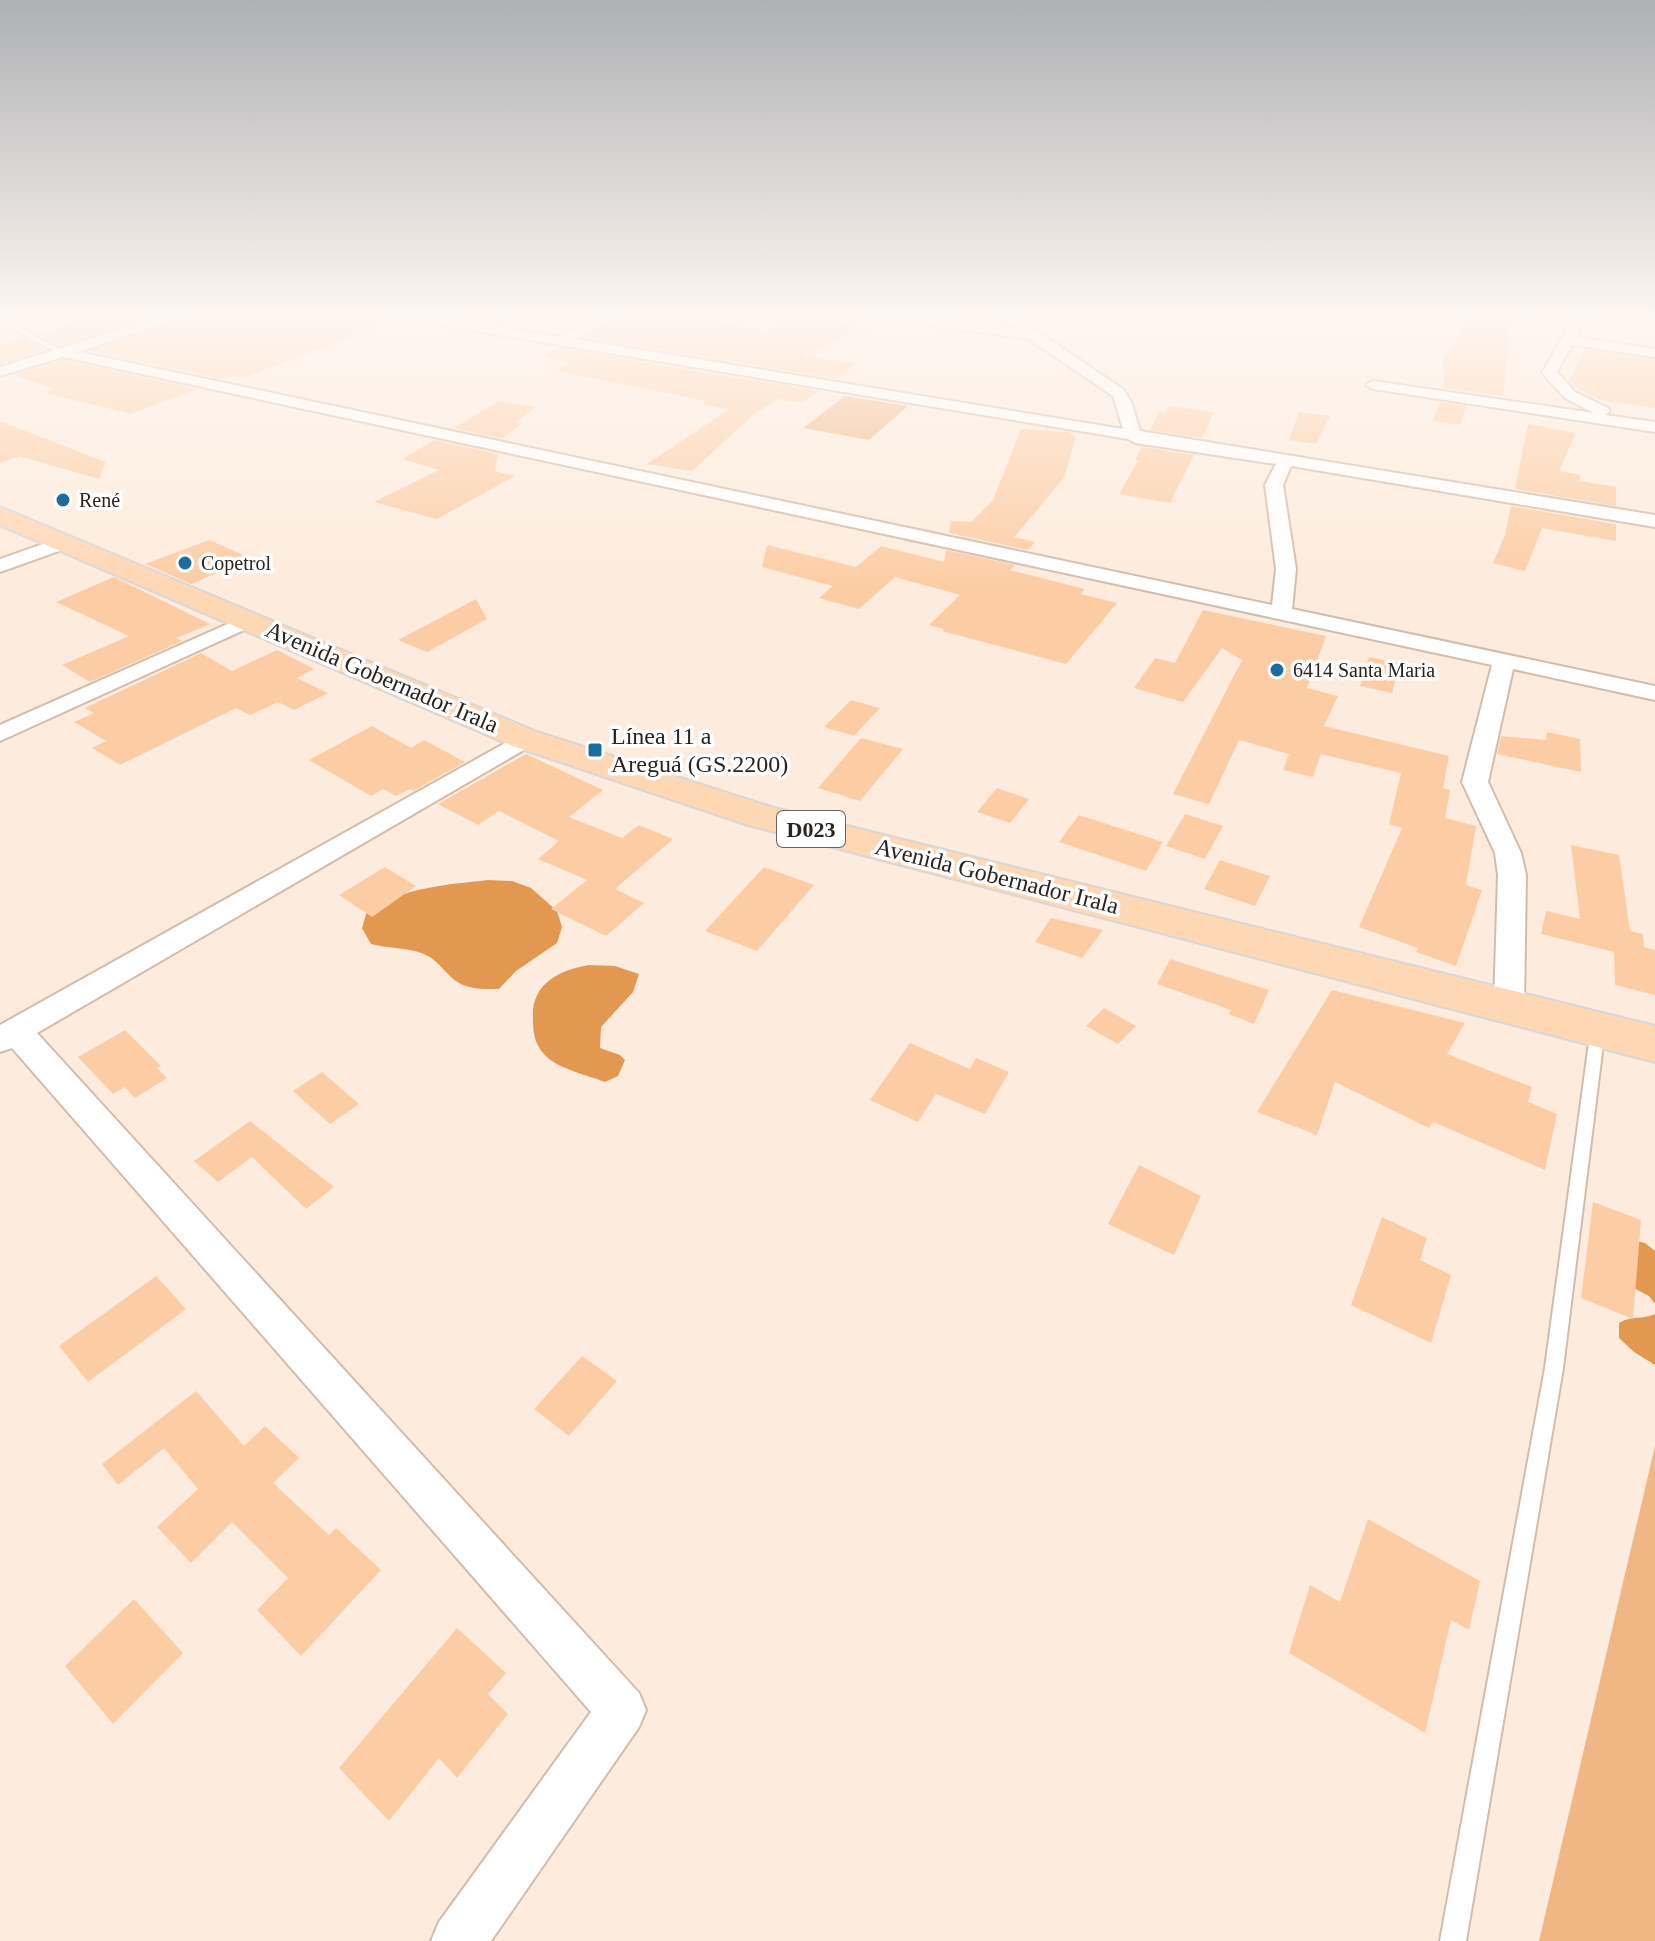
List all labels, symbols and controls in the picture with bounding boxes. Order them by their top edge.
place label: René [79,489,120,511]
marker: René [54,491,72,509]
place label: Copetrol [201,552,271,575]
marker: Copetrol [176,554,194,572]
street label: Avenida Gobernador Irala [262,616,503,738]
place label: 6414 Santa Maria [1293,659,1435,681]
marker: 6414 Santa Maria [1268,661,1286,679]
place label: Línea 11 a Areguá (GS.2200) [611,723,788,777]
marker: Línea 11 a Areguá (GS.2200) [586,741,604,759]
road number: D023 [777,811,845,847]
street label: Avenida Gobernador Irala [873,833,1122,919]

